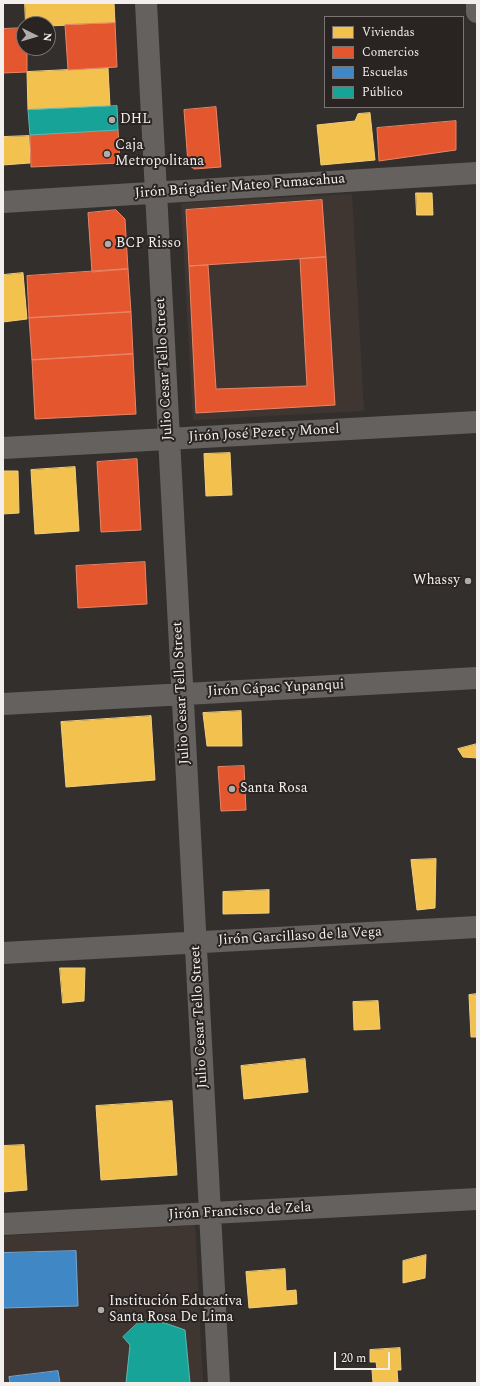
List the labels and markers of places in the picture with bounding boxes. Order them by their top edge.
place label: DHL [120,112,151,128]
marker: DHL [107,115,117,125]
place label: Caja Metropolitana [115,138,204,170]
marker: Caja Metropolitana [102,149,112,159]
place label: BCP Risso [116,236,181,252]
marker: BCP Risso [103,239,113,249]
place label: Whassy [413,573,460,589]
marker: Whassy [463,576,473,586]
place label: Santa Rosa [240,781,308,797]
marker: Santa Rosa [227,784,237,794]
place label: Institución Educativa Santa Rosa De Lima [109,1294,242,1326]
marker: Institución Educativa Santa Rosa De Lima [96,1305,106,1315]

